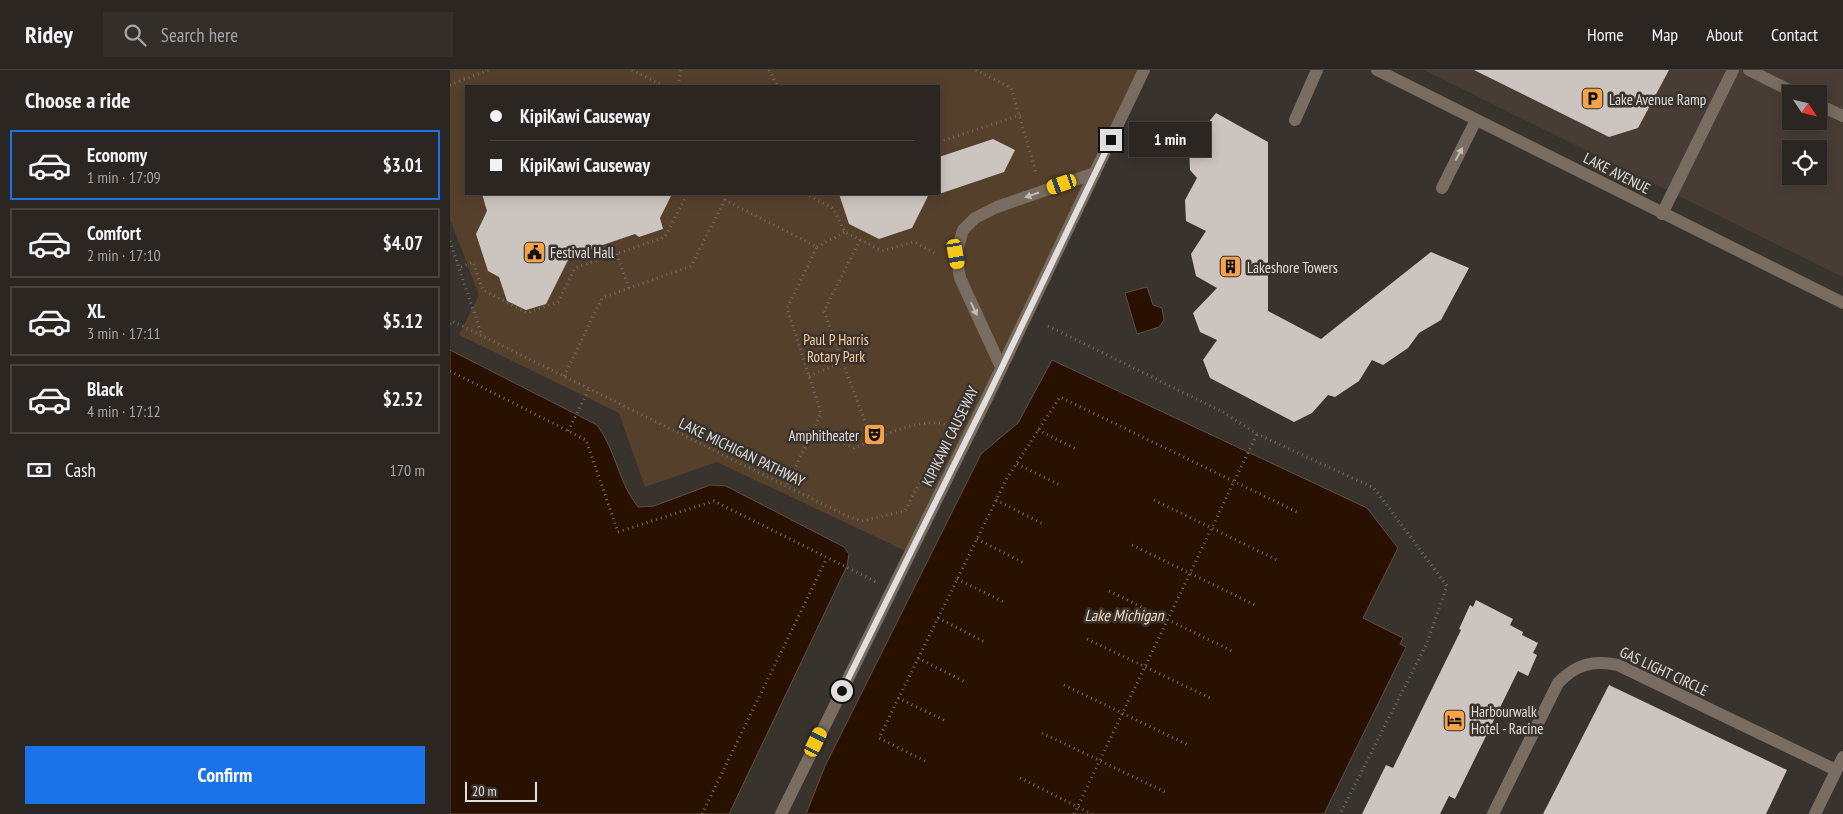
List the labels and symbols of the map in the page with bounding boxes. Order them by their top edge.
north arrow [1782,85,1828,130]
parking icon: Lake Avenue Ramp [1581,87,1605,111]
place label: Lake Avenue Ramp [1609,90,1706,109]
callout: 1 min [1128,122,1211,158]
route end [1100,129,1122,151]
one-way arrow [1455,147,1463,161]
street label: LAKE AVENUE [1581,148,1653,198]
car [1045,172,1078,196]
one-way arrow [1024,191,1039,199]
car [946,238,965,270]
public building icon: Festival Hall [522,240,546,264]
place label: Festival Hall [550,243,615,262]
building icon: Lakeshore Towers [1219,255,1243,279]
place label: Lakeshore Towers [1247,258,1338,277]
one-way arrow [971,302,979,316]
park label: Paul P Harris Rotary Park [803,330,869,366]
street label: KIPIKAWI CAUSEWAY [918,383,982,489]
street label: LAKE MICHIGAN PATHWAY [676,413,808,491]
theatre icon: Amphitheater [863,423,887,447]
place label: Amphitheater [789,426,860,445]
water label: Lake Michigan [1084,605,1165,625]
street label: GAS LIGHT CIRCLE [1617,642,1711,700]
route start [831,680,853,702]
place label: Harbourwalk Hotel - Racine [1471,702,1543,738]
hotel icon: Harbourwalk Hotel - Racine [1443,708,1467,732]
car [802,725,829,759]
scale bar [465,779,538,802]

